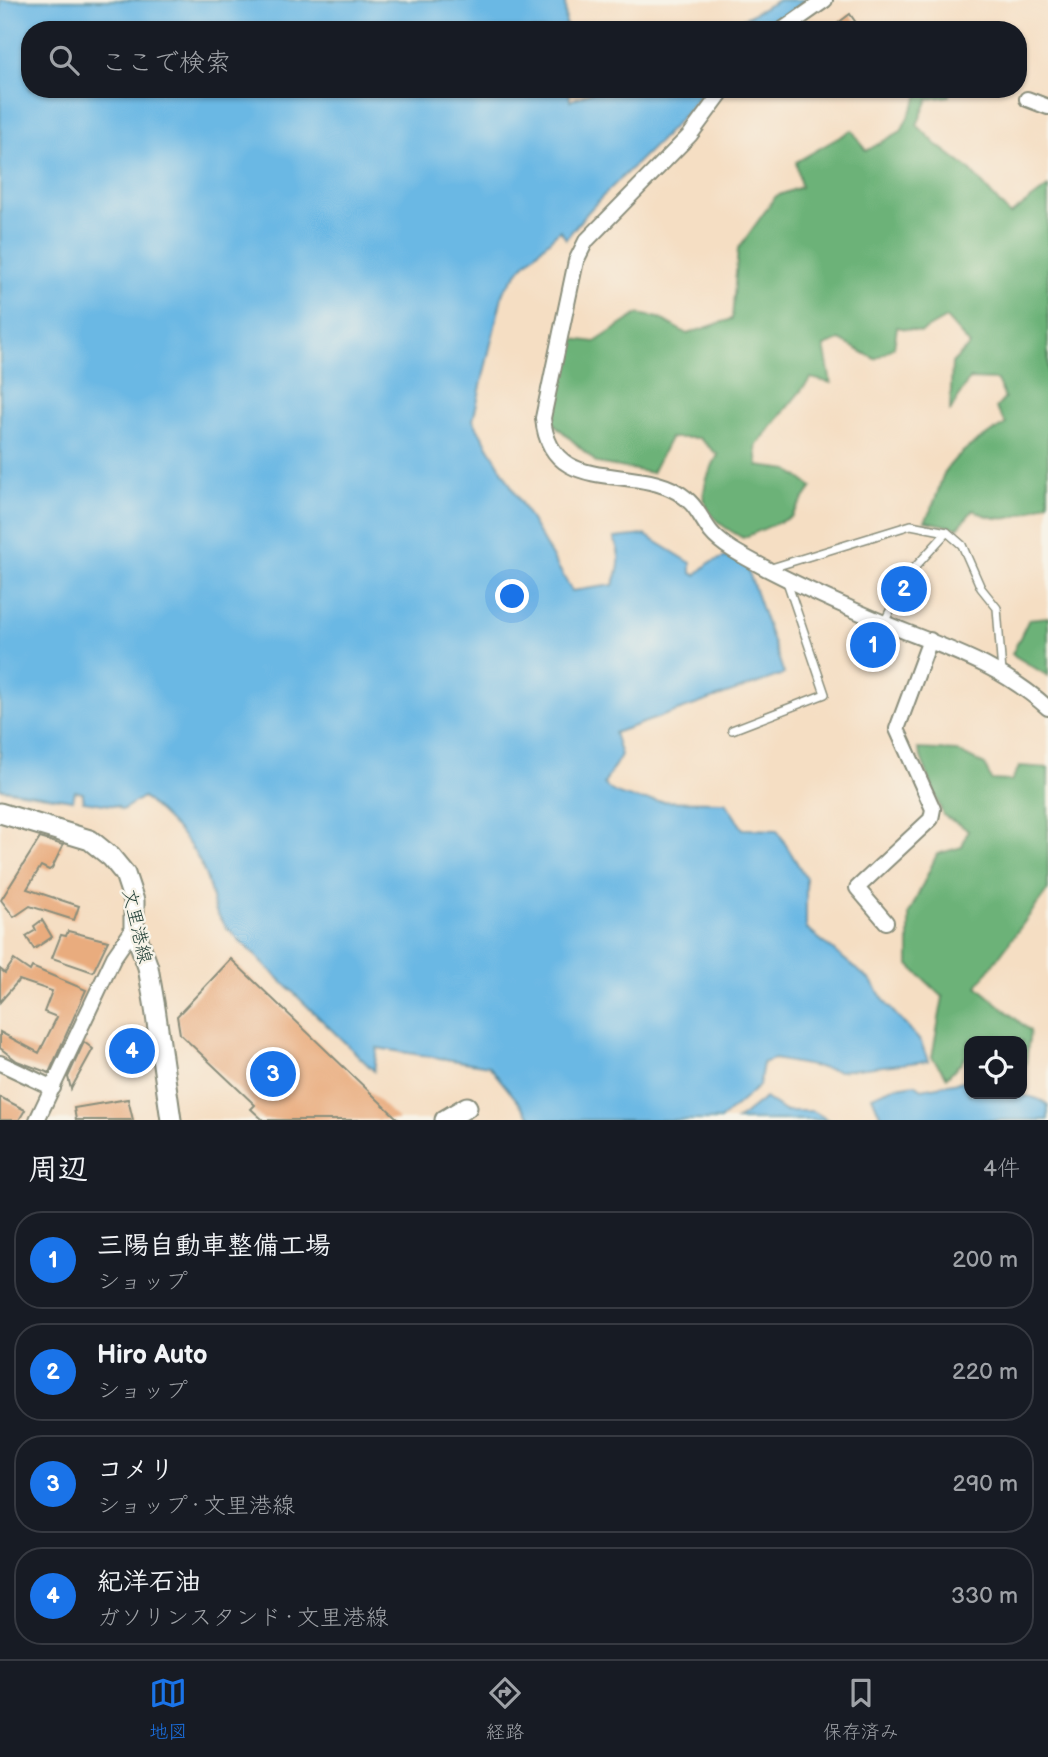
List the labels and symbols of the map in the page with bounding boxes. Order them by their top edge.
pin: 2 [881,563,927,615]
your location [495,579,529,613]
pin: 1 [850,619,896,671]
street label: 文里港線 [117,887,156,966]
pin: 4 [109,1025,155,1077]
pin: 3 [250,1048,296,1100]

